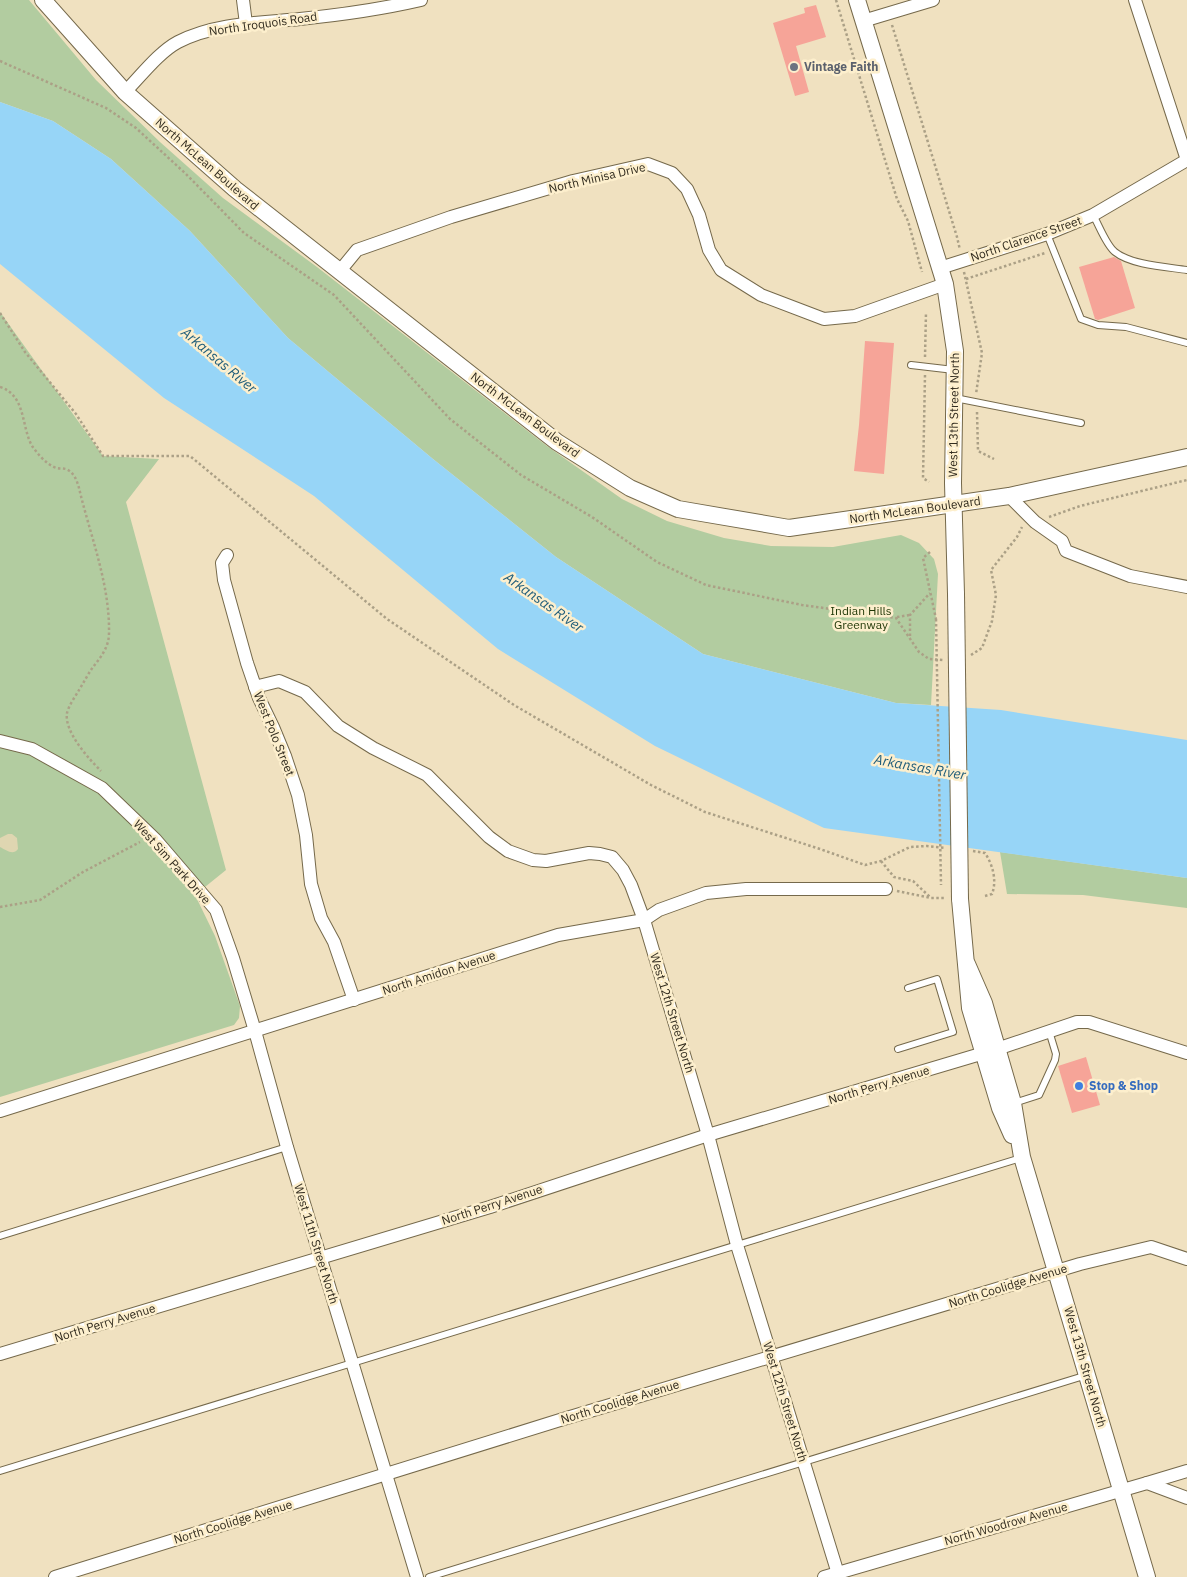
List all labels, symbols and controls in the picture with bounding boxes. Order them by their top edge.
street label: North Iroquois Road [208,8,318,39]
place label: Vintage Faith [804,59,879,74]
marker: Vintage Faith [788,61,800,73]
street label: North McLean Boulevard [152,115,262,213]
street label: North Minisa Drive [547,159,647,196]
street label: North Clarence Street [968,212,1083,265]
water label: Arkansas River [177,323,261,397]
street label: West 13th Street North [945,353,962,477]
street label: North McLean Boulevard [468,369,583,460]
street label: North McLean Boulevard [848,493,982,526]
water label: Arkansas River [500,567,588,637]
park label: Indian Hills Greenway [830,603,892,632]
street label: West Polo Street [251,690,298,778]
water label: Arkansas River [872,750,968,784]
street label: West Sim Park Drive [131,816,214,907]
street label: North Amidon Avenue [380,947,498,998]
street label: West 12th Street North [647,951,698,1075]
street label: North Perry Avenue [826,1062,932,1107]
place label: Stop & Shop [1089,1078,1158,1093]
marker: Stop & Shop [1073,1080,1085,1092]
street label: North Perry Avenue [440,1181,544,1228]
street label: West 11th Street North [291,1182,342,1306]
street label: North Coolidge Avenue [947,1260,1069,1311]
street label: North Perry Avenue [52,1300,158,1345]
street label: West 13th Street North [1061,1305,1110,1429]
street label: West 12th Street North [760,1340,811,1464]
street label: North Coolidge Avenue [559,1376,681,1427]
street label: North Coolidge Avenue [172,1496,294,1547]
street label: North Woodrow Avenue [942,1499,1070,1548]

